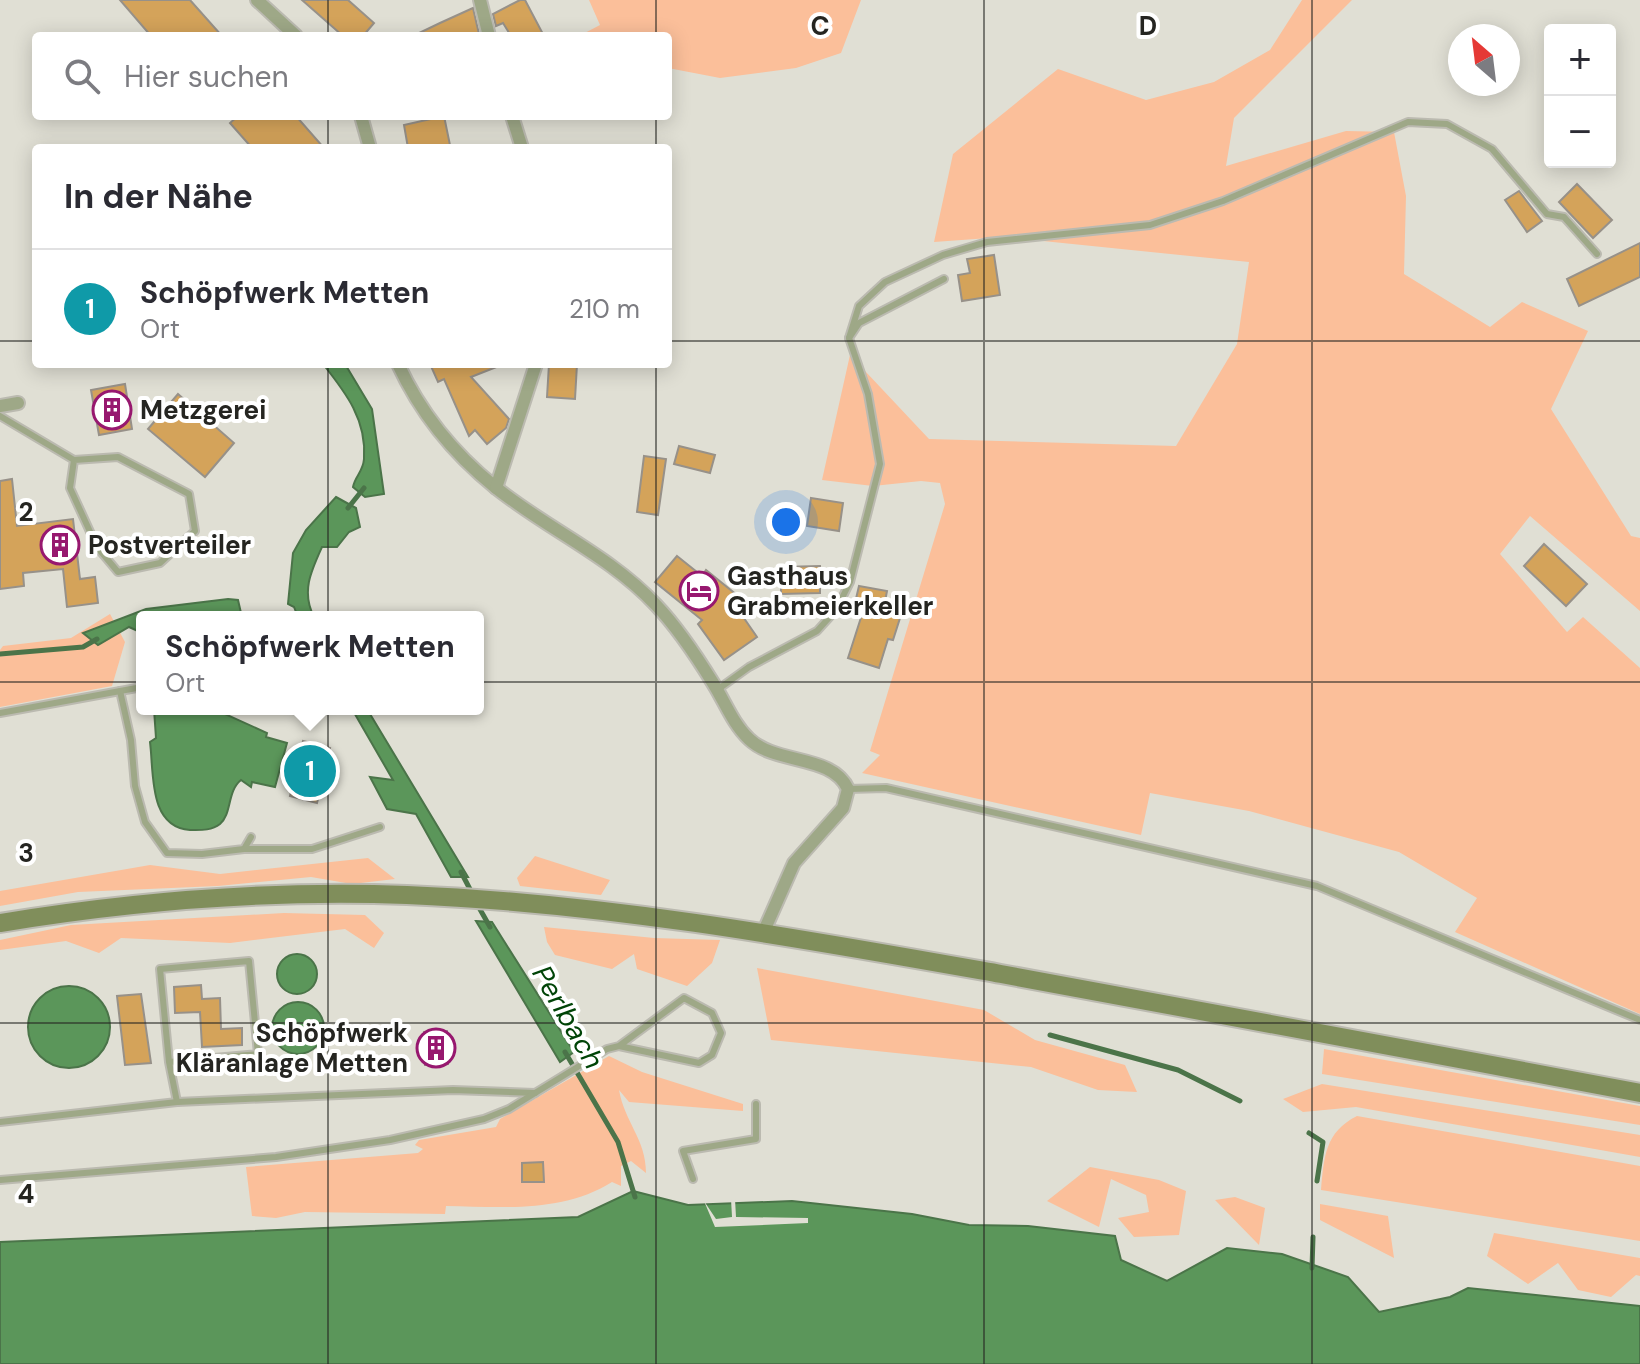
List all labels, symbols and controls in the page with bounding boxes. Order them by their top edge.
text: C [810,9,830,43]
text: D [1139,9,1157,43]
north arrow [1448,24,1520,96]
map controls [1544,24,1616,168]
button: + [1544,24,1616,96]
search box [32,32,672,120]
icon: search [60,54,104,98]
text: Hier suchen [124,57,289,96]
button: − [1544,96,1616,168]
text: In der Nähe [64,174,253,219]
text: Schöpfwerk Metten [140,273,429,312]
text: 1 [85,292,95,326]
text: 210 m [569,292,640,326]
text: Ort [140,312,180,346]
building icon: Metzgerei [91,389,133,431]
place label: Metzgerei [140,393,266,427]
text: 2 [18,495,34,529]
your location [766,502,806,542]
building icon: Postverteiler [39,524,81,566]
place label: Postverteiler [88,528,252,562]
place label: Gasthaus Grabmeierkeller [727,559,934,623]
hotel icon: Gasthaus Grabmeierkeller [678,570,720,612]
popup [136,611,484,715]
text: Schöpfwerk Metten [165,627,455,666]
text: Ort [165,666,205,700]
pin: 1 [284,741,336,801]
text: 3 [18,836,34,870]
water label: Perlbach [524,959,612,1075]
place label: Schöpfwerk Kläranlage Metten [176,1016,408,1080]
building icon: Schöpfwerk Kläranlage Metten [415,1027,457,1069]
text: 4 [18,1177,34,1211]

